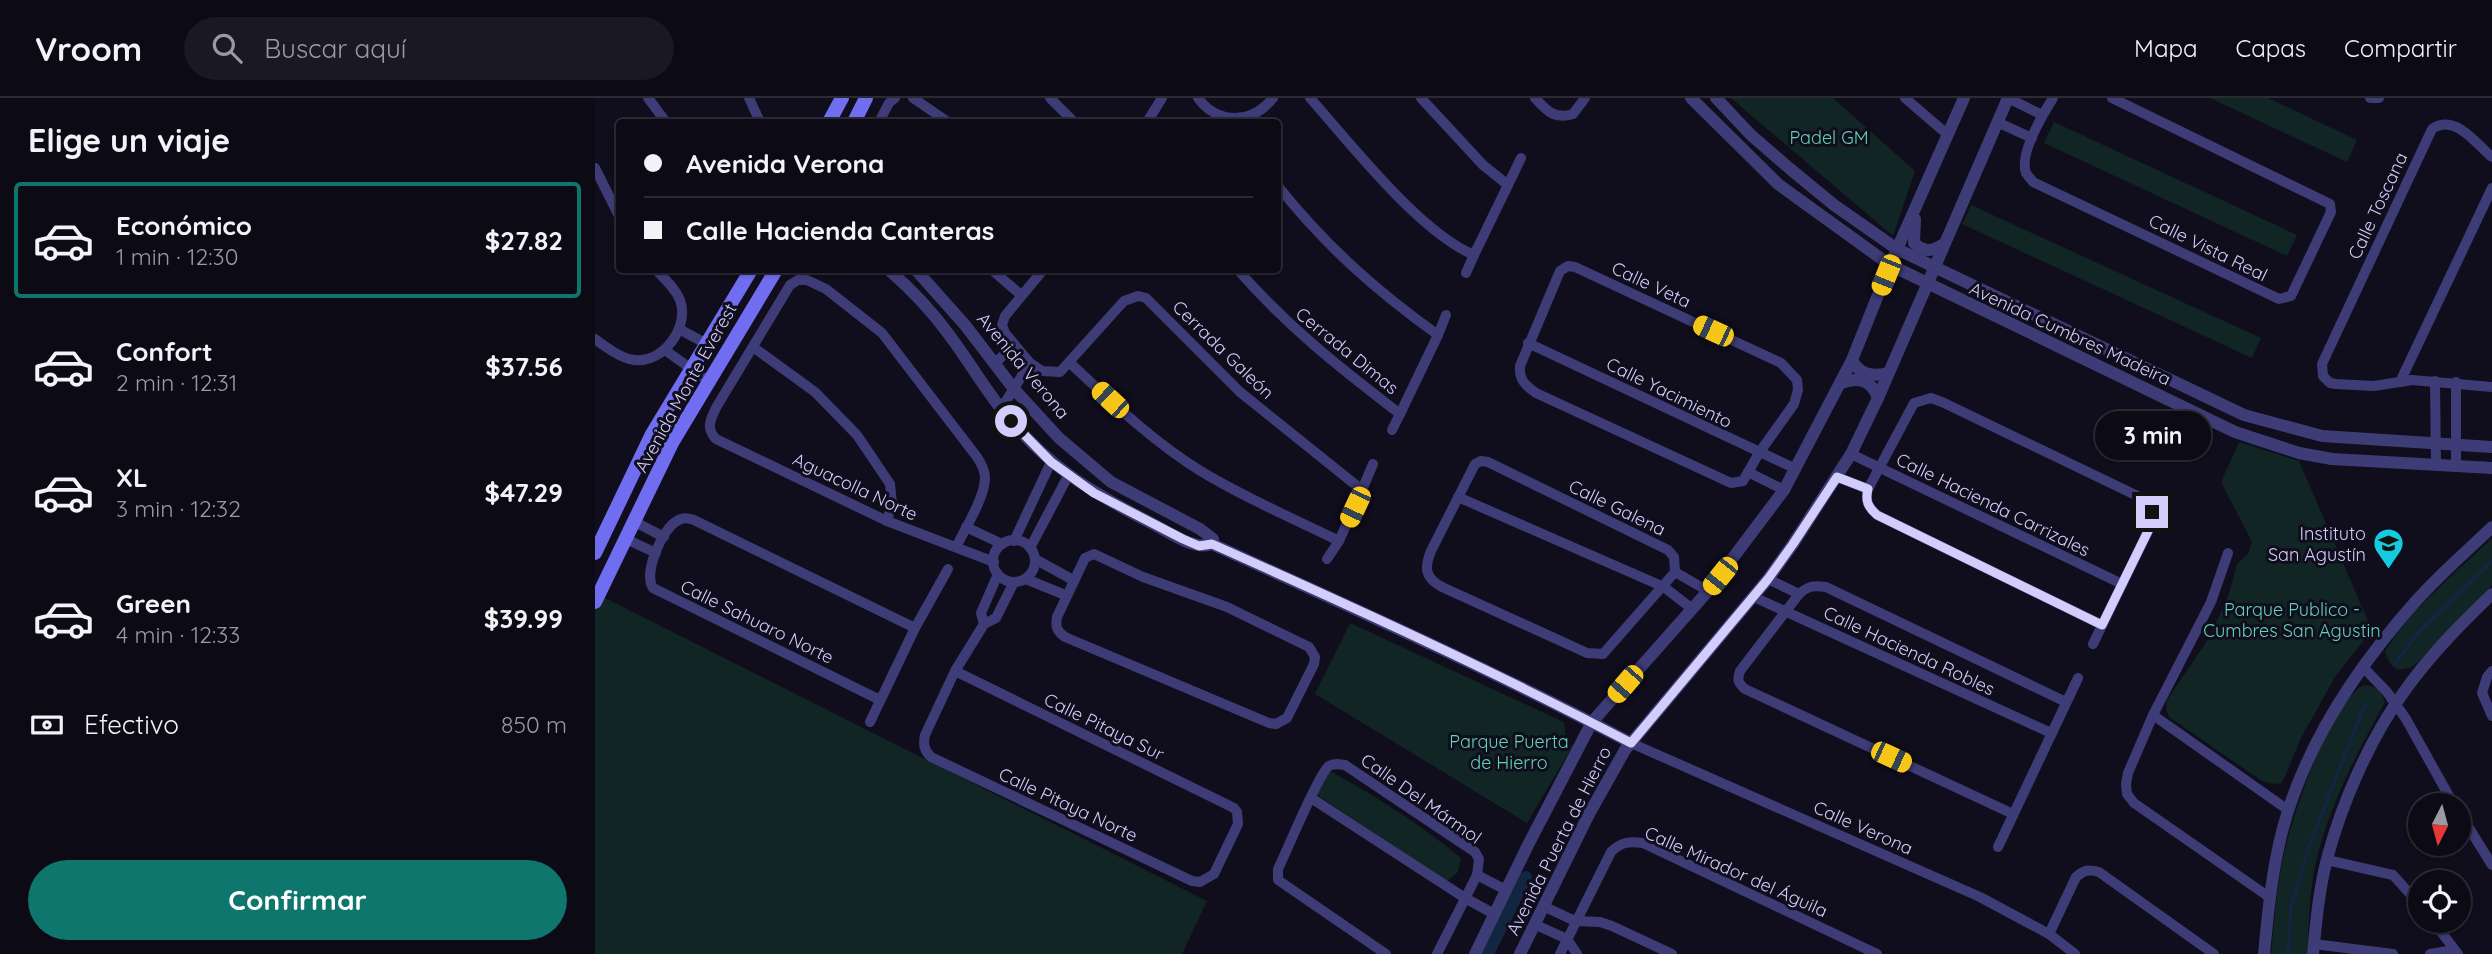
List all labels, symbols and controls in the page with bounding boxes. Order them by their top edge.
search box [184,17,674,80]
text: Vroom [35,28,142,69]
icon: search [208,29,246,67]
text: Buscar aquí [264,32,406,65]
text: Mapa [2134,33,2198,63]
text: Capas [2236,33,2306,63]
text: Compartir [2344,33,2457,63]
text: Elige un viaje [28,120,230,160]
park label: Padel GM [1789,126,1869,149]
text: Avenida Verona [686,147,884,180]
street label: Calle Toscana [2343,149,2412,263]
icon: car [32,209,95,272]
text: Económico [116,209,252,242]
street label: Calle Vista Real [2145,209,2271,286]
text: Calle Hacienda Canteras [686,214,994,247]
text: $27.82 [485,224,563,257]
text: 1 min · 12:30 [116,242,238,271]
car [1869,252,1904,298]
street label: Calle Veta [1608,256,1694,313]
street label: Avenida Cumbres Madeira [1966,277,2175,390]
street label: Cerrada Galeón [1168,295,1279,404]
street label: Avenida Monte Everest [629,299,742,476]
street label: Cerrada Dimas [1291,302,1403,399]
street label: Avenida Verona [972,308,1075,424]
car [1690,313,1737,349]
icon: car [32,335,95,398]
text: Confort [116,335,213,368]
text: $37.56 [485,350,563,383]
street label: Calle Yacimiento [1603,352,1736,433]
text: 2 min · 12:31 [116,368,237,397]
car [1088,378,1133,422]
route start [995,405,1027,437]
callout: 3 min [2094,410,2210,460]
text: 3 min [2123,421,2183,450]
street label: Aguacolla Norte [789,448,921,526]
street label: Calle Hacienda Carrizales [1893,448,2094,562]
icon: car [32,461,95,524]
text: XL [116,461,148,494]
street label: Calle Galena [1565,474,1669,541]
text: $47.29 [484,476,563,509]
car [1337,484,1374,530]
text: 3 min · 12:32 [116,494,241,523]
route end [2136,496,2168,528]
place label: Instituto San Agustín [2268,522,2366,566]
school or university icon: Instituto San Agustín [2372,527,2406,571]
car [1699,553,1742,599]
street label: Calle Sahuaro Norte [677,574,838,669]
icon: car [32,587,95,650]
text: Green [116,587,191,620]
park label: Parque Publico - Cumbres San Agustin [2203,598,2381,642]
street label: Calle Hacienda Robles [1820,601,1999,700]
text: $39.99 [484,602,563,635]
text: 4 min · 12:33 [116,620,240,649]
car [1604,661,1647,707]
street label: Calle Pitaya Sur [1040,688,1168,766]
icon: cash [28,706,66,744]
text: Efectivo [84,708,179,741]
text: 850 m [501,710,567,739]
park label: Parque Puerta de Hierro [1449,730,1569,774]
car [1868,739,1915,775]
street label: Avenida Puerta de Hierro [1501,742,1616,939]
street label: Calle Del Mármol [1356,748,1486,849]
street label: Calle Pitaya Norte [995,762,1141,847]
north arrow [2408,793,2471,856]
map controls [2408,793,2471,933]
street label: Calle Verona [1810,795,1916,860]
street label: Calle Mirador del Águila [1641,821,1831,922]
button: Confirmar [28,860,567,940]
button: locate [2408,870,2471,933]

